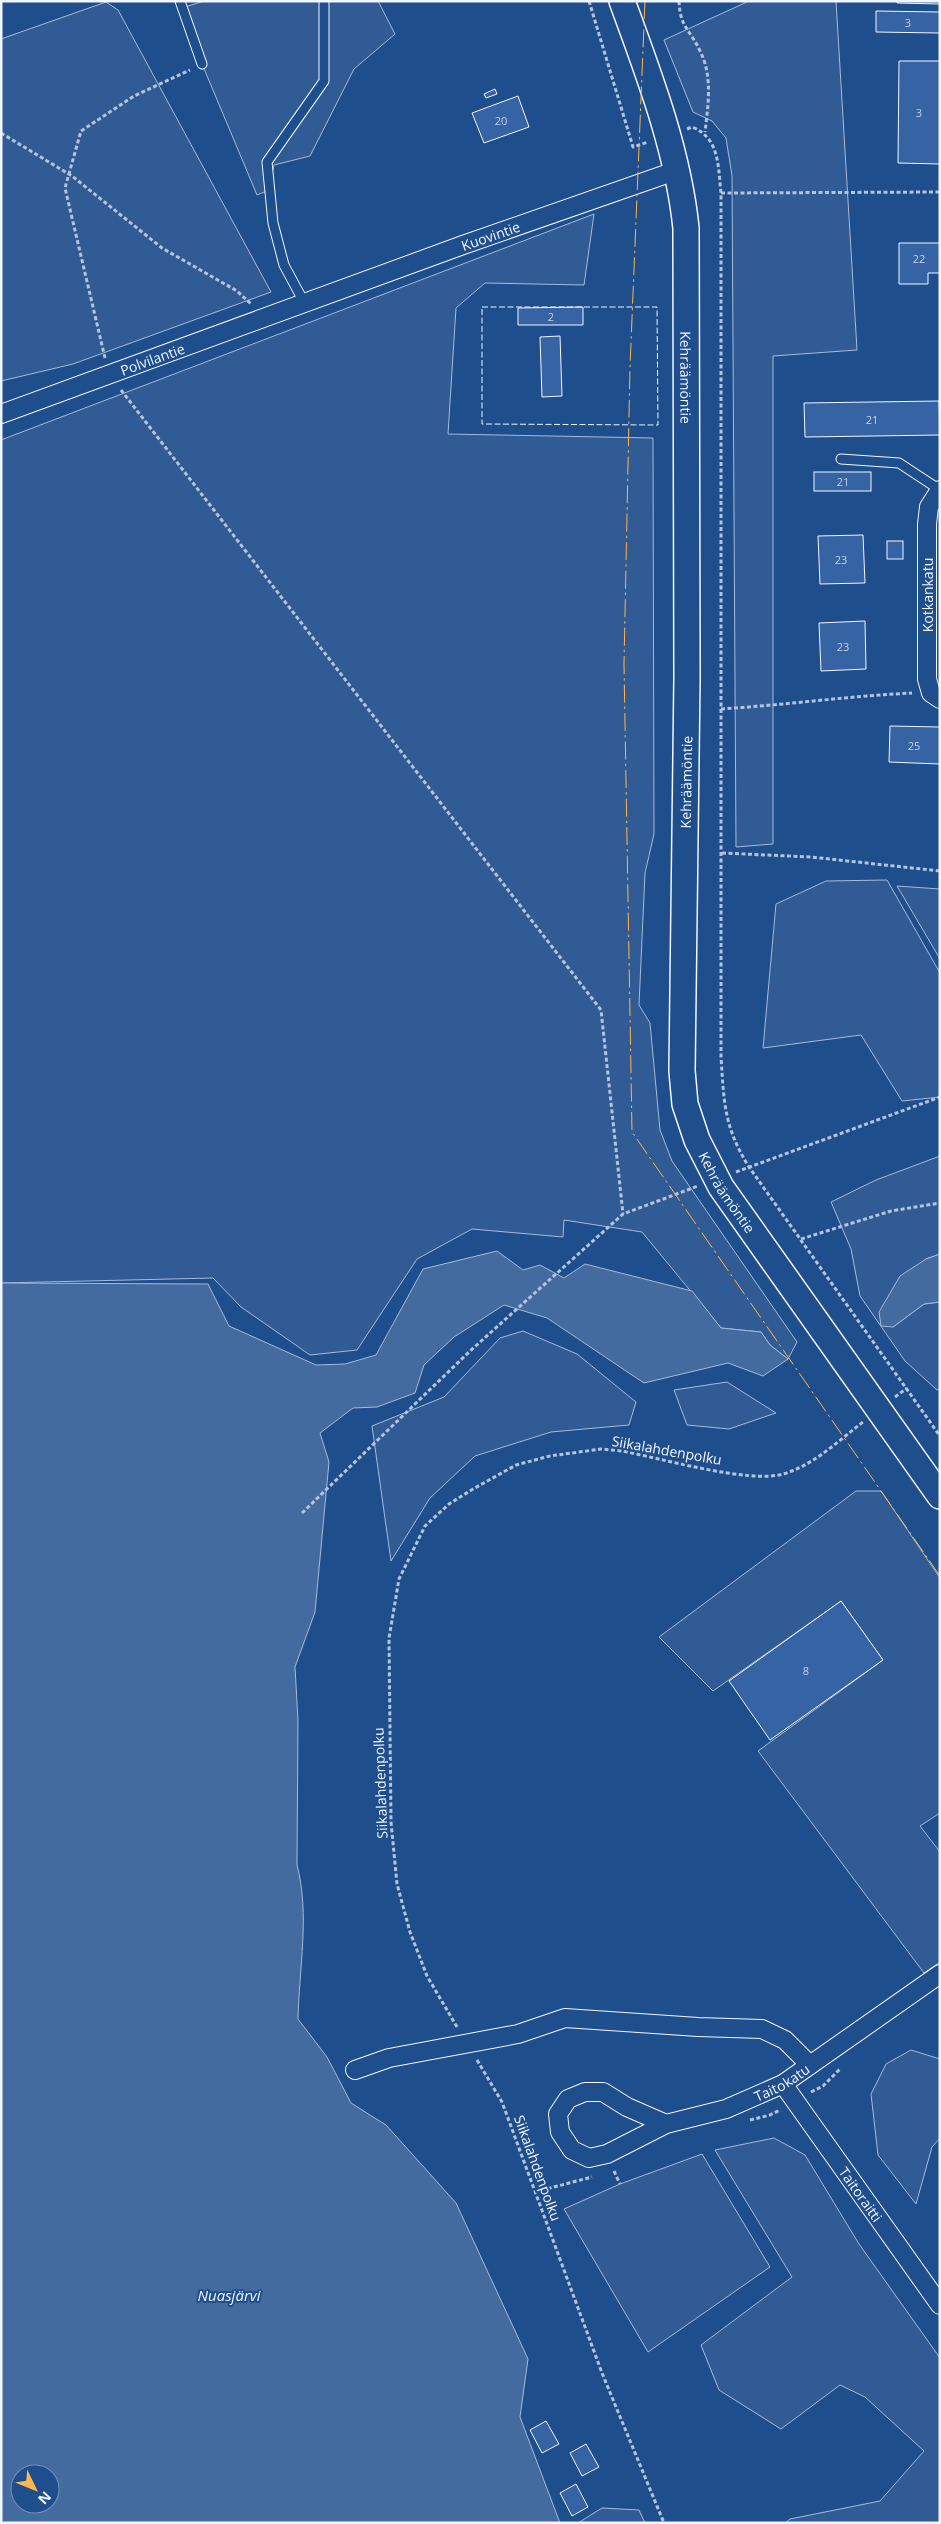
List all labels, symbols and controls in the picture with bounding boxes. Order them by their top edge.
house number: 3 [905,15,911,30]
house number: 3 [916,105,922,120]
house number: 20 [495,113,507,128]
street label: Kuovintie [458,216,523,254]
house number: 22 [913,251,925,266]
house number: 2 [548,309,554,324]
street label: Kehräämöntie [677,331,696,424]
street label: Polvilantie [117,338,187,379]
house number: 21 [866,412,878,427]
house number: 21 [837,474,849,489]
house number: 23 [835,552,847,567]
street label: Kotkankatu [918,558,937,632]
house number: 23 [837,639,849,654]
street label: Kehräämöntie [676,735,696,828]
house number: 25 [908,738,920,753]
street label: Kehräämöntie [695,1148,760,1237]
street label: Siikalahdenpolku [611,1431,723,1469]
house number: 8 [803,1663,809,1678]
street label: Siikalahdenpolku [369,1727,391,1839]
street label: Taitokatu [751,2059,813,2105]
street label: Siikalahdenpolku [510,2112,566,2224]
street label: Taitoraitti [835,2163,887,2225]
water label: Nuasjärvi [197,2285,261,2305]
north arrow [10,2464,60,2514]
text: N [34,2488,56,2509]

